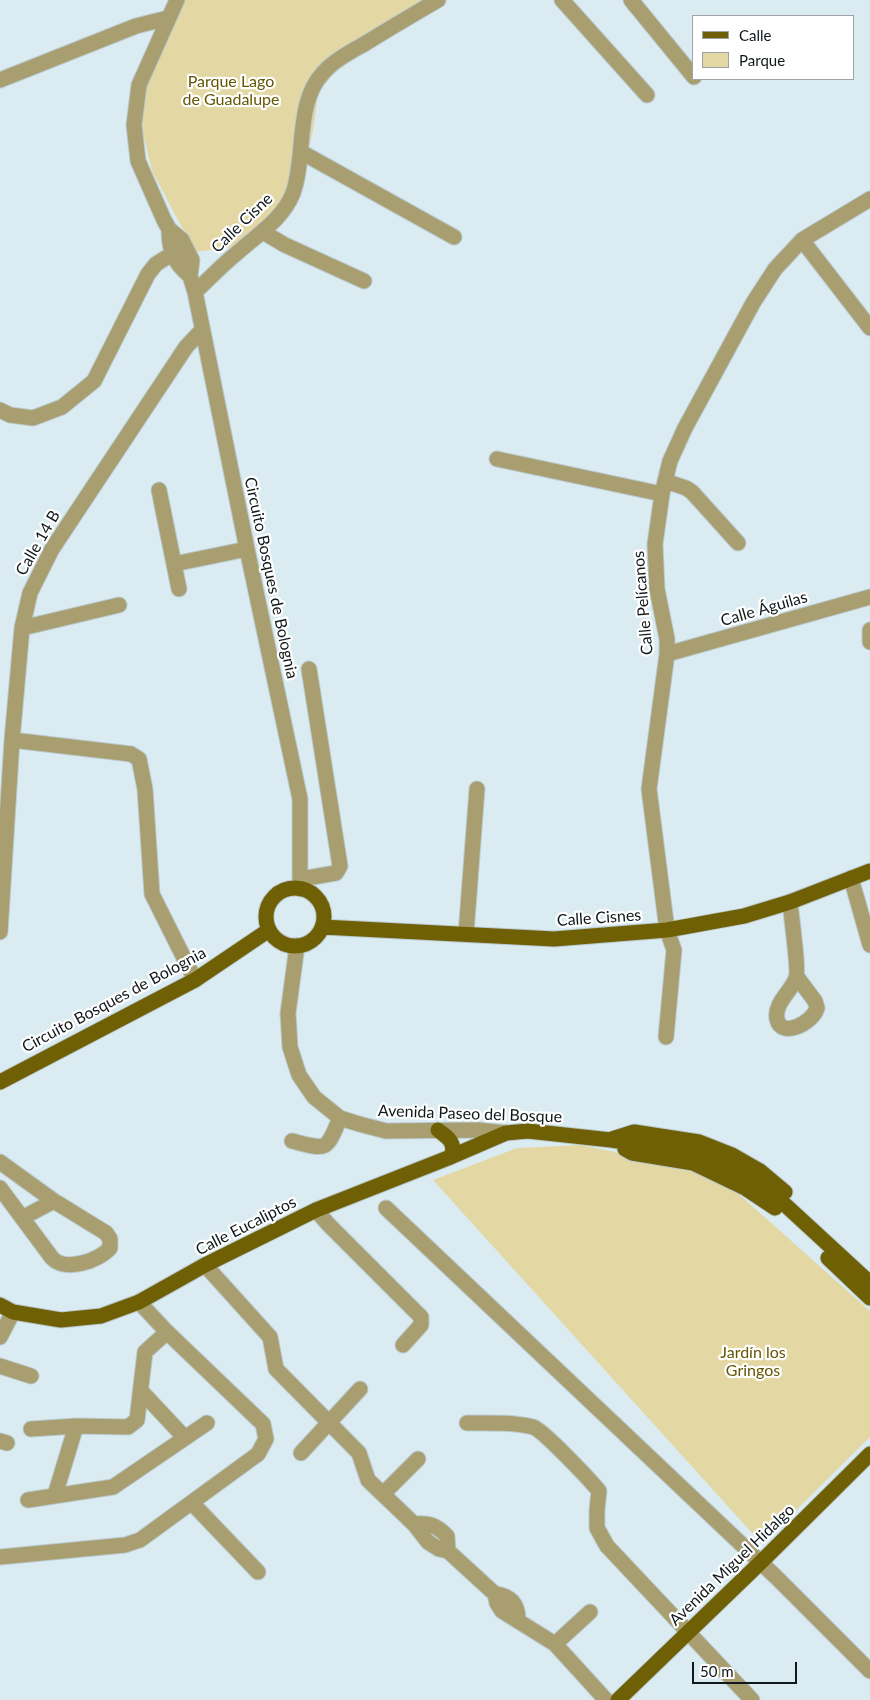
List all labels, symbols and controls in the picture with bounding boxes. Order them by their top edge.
legend [692,15,855,80]
text: Calle [739,26,771,44]
text: Parque [739,51,785,69]
park label: Parque Lago de Guadalupe [183,72,279,110]
street label: Calle Cisne [207,189,277,257]
street label: Circuito Bosques de Bolognia [240,475,302,681]
street label: Calle 14 B [12,507,64,579]
street label: Calle Pelícanos [629,550,657,656]
street label: Calle Águilas [718,587,810,631]
street label: Calle Cisnes [556,905,642,931]
street label: Circuito Bosques de Bolognia [19,943,209,1057]
street label: Avenida Paseo del Bosque [378,1101,562,1127]
street label: Calle Eucaliptos [192,1192,300,1260]
park label: Jardín los Gringos [720,1343,786,1381]
street label: Avenida Miguel Hidalgo [665,1500,799,1630]
scale bar [695,1652,800,1684]
text: 50 m [700,1662,734,1680]

